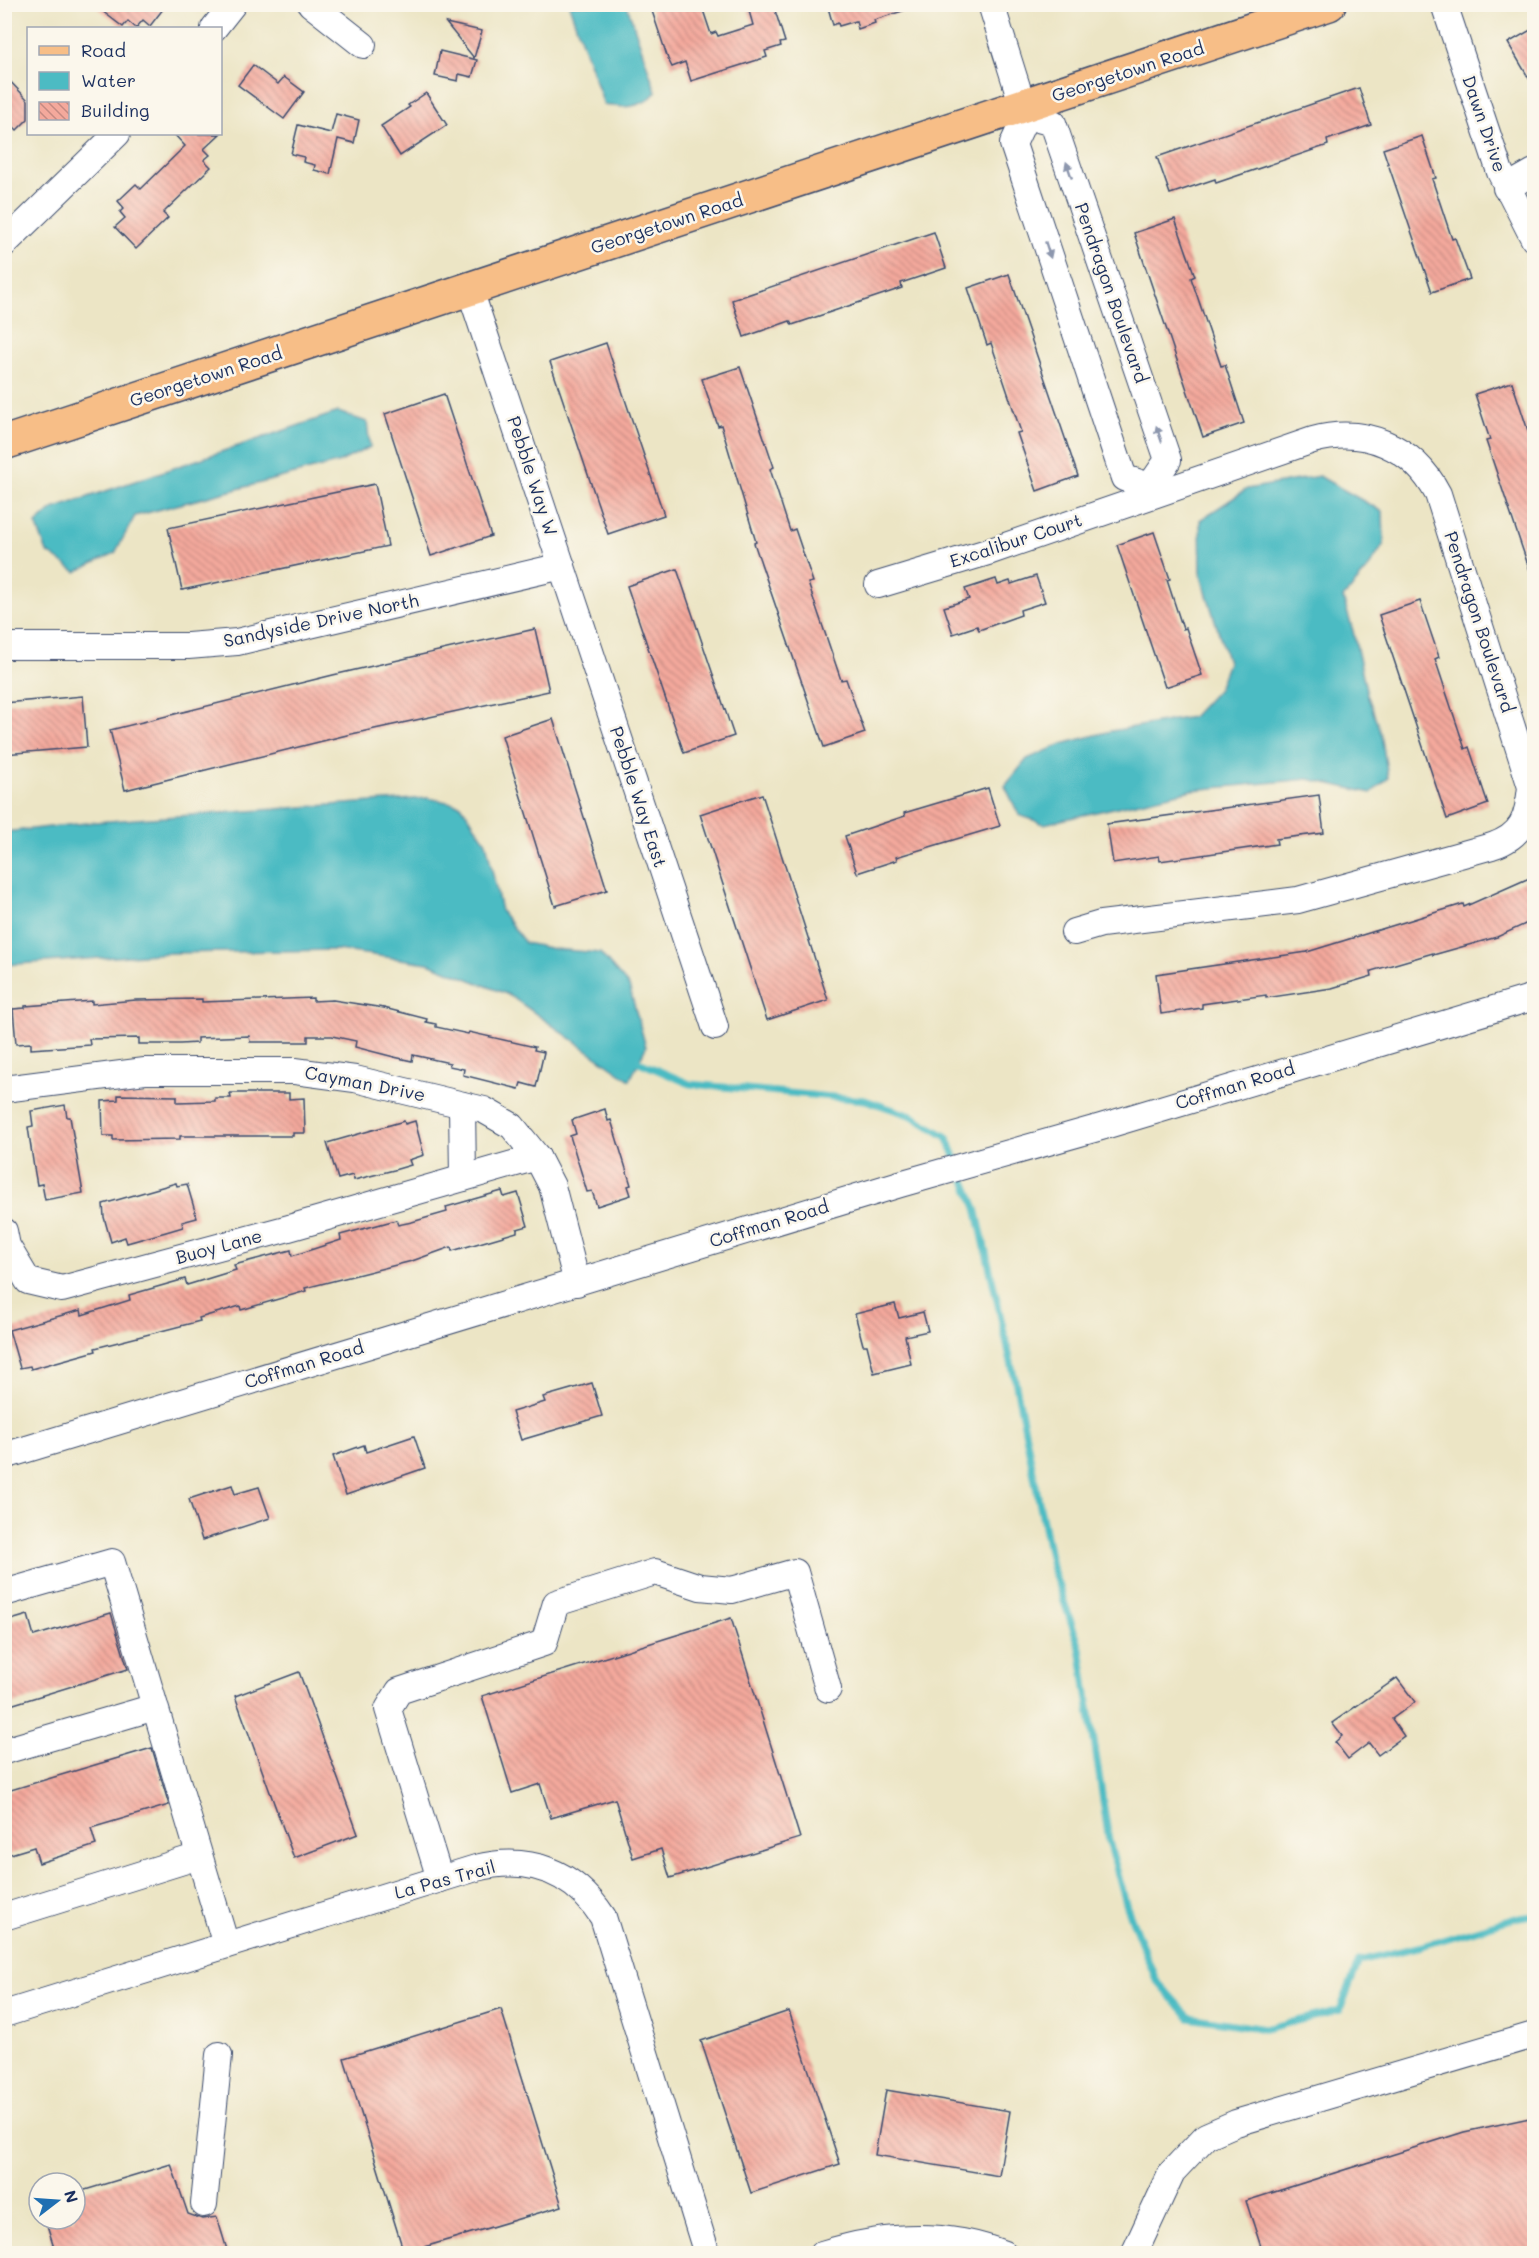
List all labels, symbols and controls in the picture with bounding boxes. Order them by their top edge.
legend [27,27,222,135]
street label: Georgetown Road [1048,35,1207,107]
text: Road [81,38,126,62]
text: Water [81,68,136,92]
street label: Dawn Drive [1457,72,1513,175]
text: Building [81,98,149,122]
one-way arrow [1064,161,1074,179]
street label: Georgetown Road [587,187,746,259]
street label: Pendragon Boulevard [1070,199,1154,386]
one-way arrow [1044,241,1054,259]
street label: Georgetown Road [126,340,285,412]
street label: Pebble Way W [502,413,564,539]
one-way arrow [1153,425,1163,443]
street label: Excalibur Court [946,507,1085,573]
street label: Pendragon Boulevard [1439,528,1521,715]
street label: Sandyside Drive North [221,588,421,652]
street label: Pebble Way East [605,723,673,870]
street label: Coffman Road [1172,1055,1297,1115]
street label: Cayman Drive [303,1060,428,1106]
street label: Coffman Road [706,1193,831,1253]
street label: Buoy Lane [173,1223,265,1269]
street label: Coffman Road [241,1334,366,1394]
street label: La Pas Trail [392,1854,498,1904]
north arrow [27,2171,87,2231]
text: N [60,2188,84,2205]

